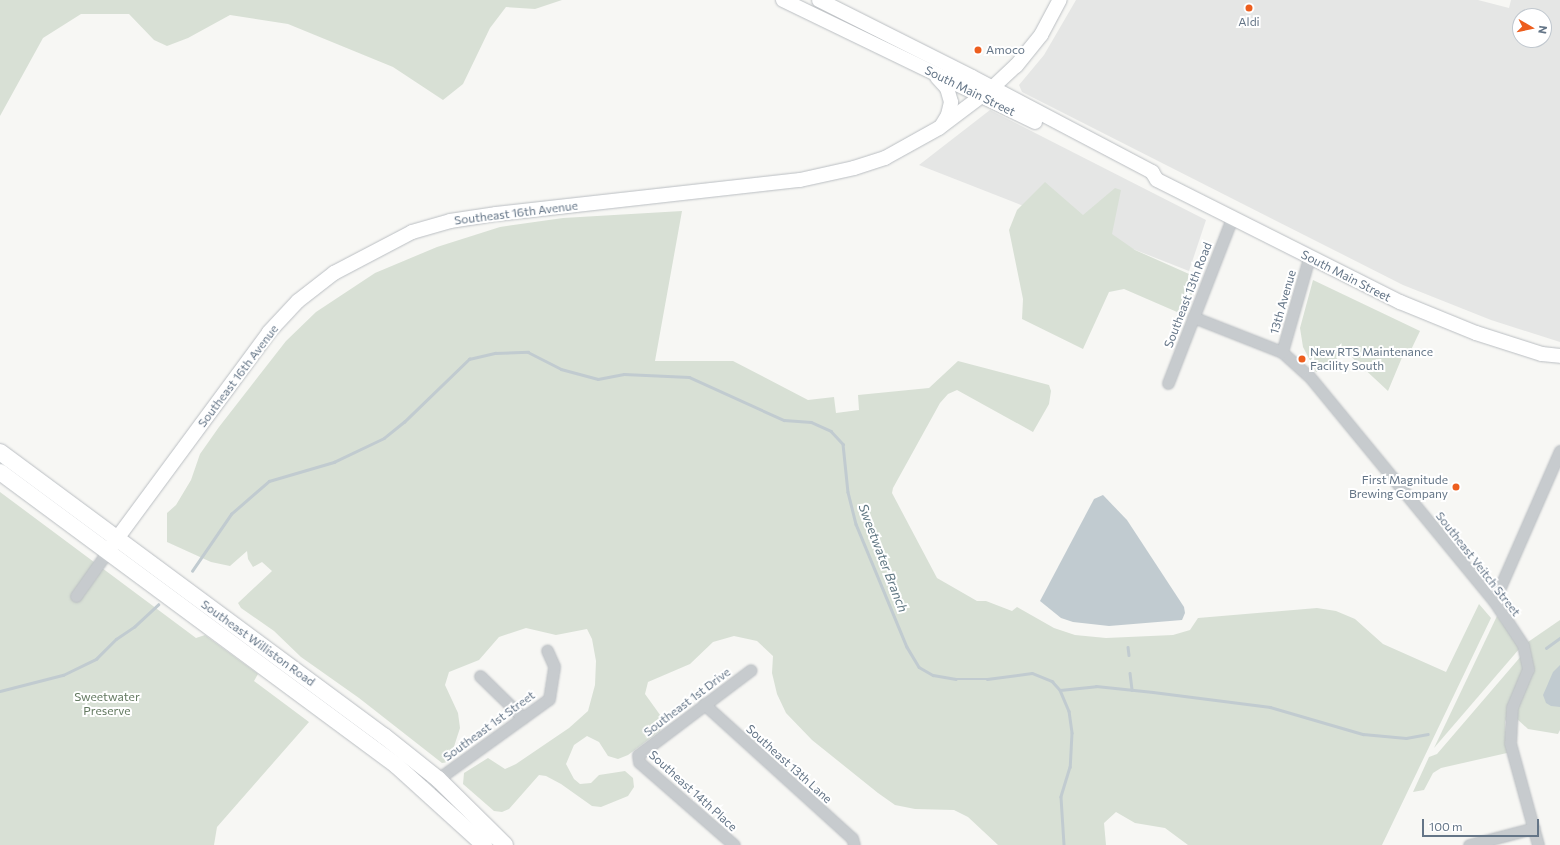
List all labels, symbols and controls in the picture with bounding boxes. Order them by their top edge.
marker: Aldi [1244,3,1254,13]
north arrow [1512,8,1552,48]
place label: Aldi [1238,15,1260,29]
text: N [1536,25,1550,35]
place label: Amoco [986,43,1025,57]
marker: Amoco [973,45,983,55]
street label: South Main Street [922,63,1018,119]
street label: Southeast 16th Avenue [453,198,579,228]
street label: Southeast 13th Road [1161,240,1215,350]
street label: South Main Street [1299,247,1393,305]
street label: 13th Avenue [1267,268,1299,336]
street label: Southeast 16th Avenue [195,322,281,430]
place label: New RTS Maintenance Facility South [1310,345,1433,373]
marker: New RTS Maintenance Facility South [1297,354,1307,364]
place label: First Magnitude Brewing Company [1349,473,1448,501]
marker: First Magnitude Brewing Company [1451,482,1461,492]
water label: Sweetwater Branch [855,502,911,614]
street label: Southeast Veitch Street [1433,509,1523,619]
street label: Southeast Williston Road [198,597,318,689]
street label: Southeast 1st Drive [641,665,733,739]
street label: Southeast 1st Street [440,688,538,764]
park label: Sweetwater Preserve [74,690,140,718]
street label: Southeast 13th Lane [743,722,835,806]
street label: Southeast 14th Place [646,748,740,834]
scale bar [1424,811,1541,837]
text: 100 m [1429,819,1463,833]

